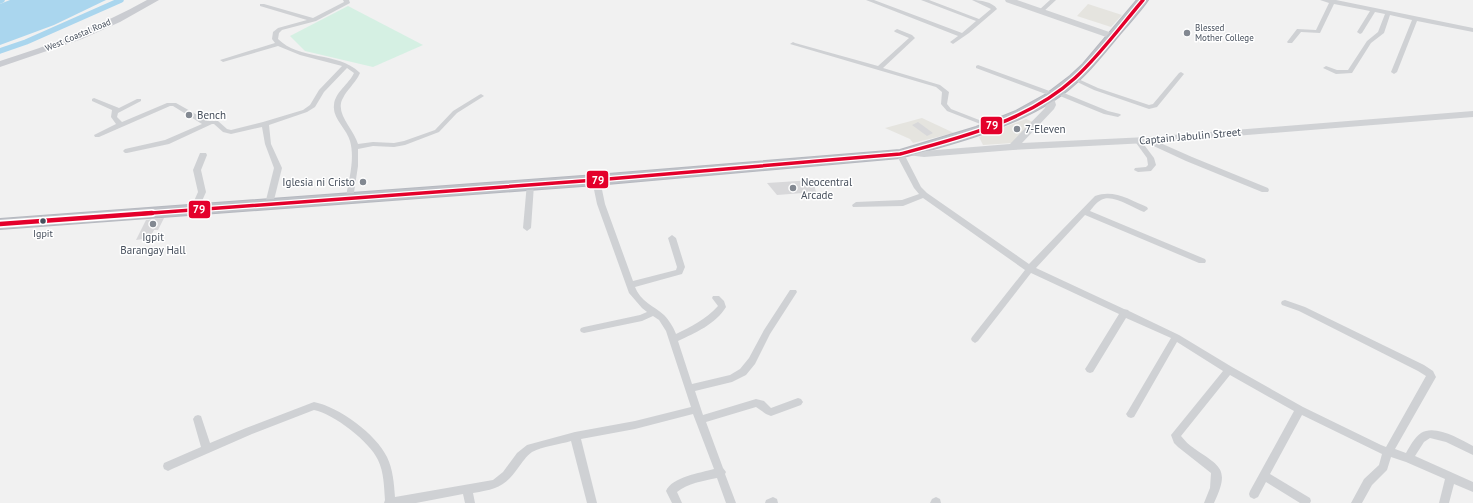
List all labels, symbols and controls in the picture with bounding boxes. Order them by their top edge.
street label: West Coastal Road [43,16,112,53]
place label: Blessed Mother College [1195,22,1254,43]
marker: Blessed Mother College [1182,28,1192,38]
place label: Bench [197,108,226,122]
marker: Bench [184,110,194,120]
line badge: 79 [980,116,1003,135]
text: 79 [986,118,998,132]
place label: 7-Eleven [1025,122,1066,136]
marker: 7-Eleven [1012,124,1022,134]
street label: Captain Jabulin Street [1138,125,1242,147]
line badge: 79 [586,170,609,189]
text: 79 [592,173,604,187]
place label: Iglesia ni Cristo [282,175,355,189]
place label: Neocentral Arcade [801,175,853,202]
marker: Iglesia ni Cristo [358,177,368,187]
marker: Neocentral Arcade [788,183,798,193]
line badge: 79 [188,200,211,219]
text: 79 [193,202,205,216]
marker: Igpit [38,216,48,226]
marker: Igpit Barangay Hall [148,219,158,229]
place label: Igpit [33,227,53,240]
place label: Igpit Barangay Hall [120,230,186,257]

